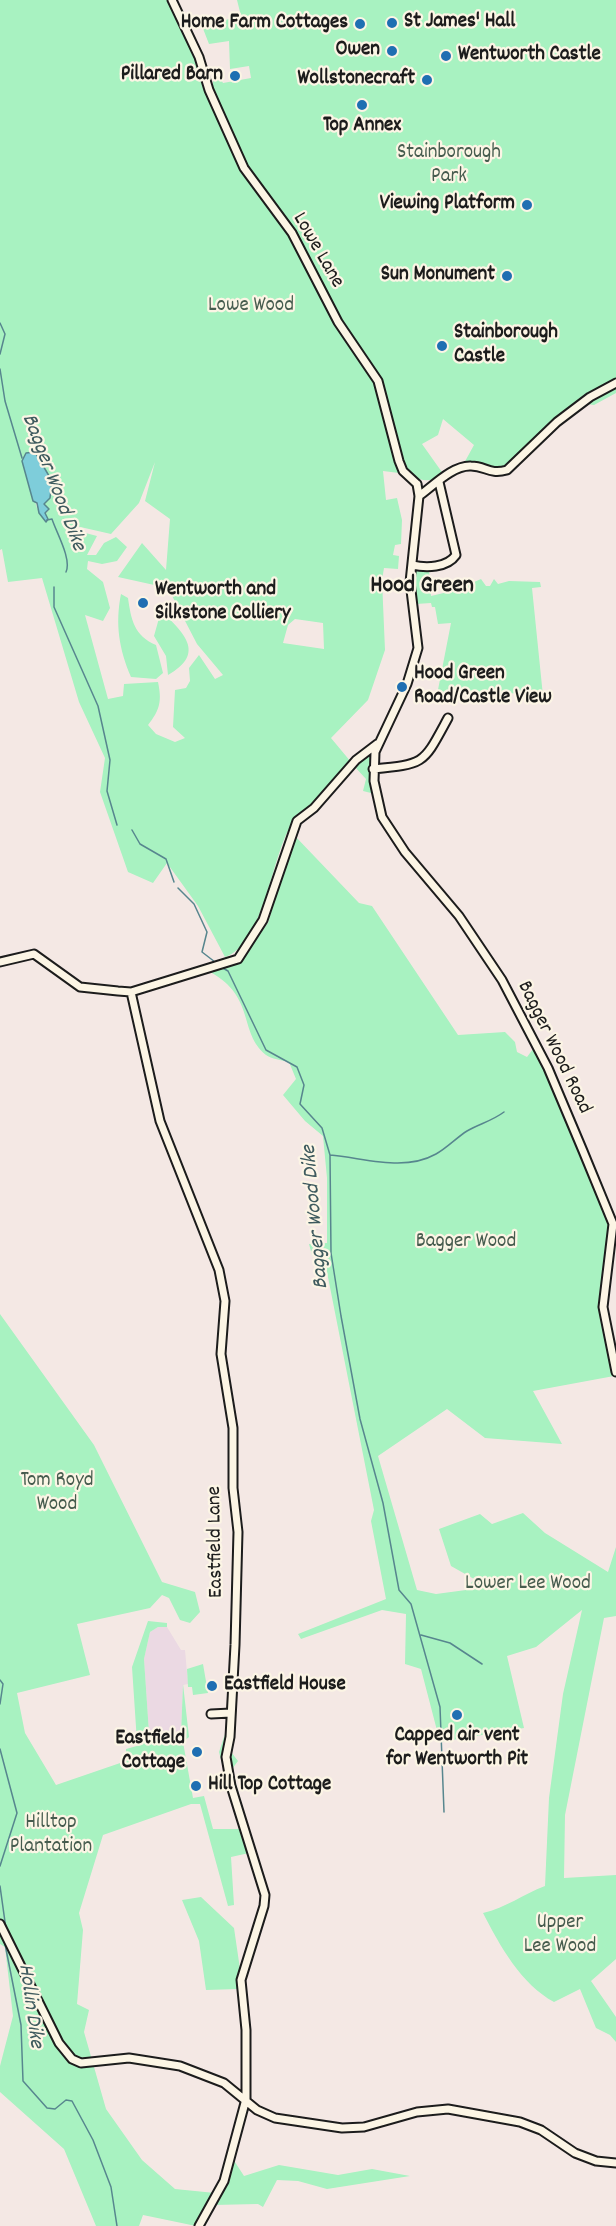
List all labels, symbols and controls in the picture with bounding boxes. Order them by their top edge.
place label: St James' Hall [404,10,515,36]
place label: Home Farm Cottages [181,11,348,37]
marker: St James' Hall [385,16,399,30]
marker: Home Farm Cottages [353,17,367,31]
place label: Owen [335,38,380,64]
place label: Wentworth Castle [458,43,601,69]
marker: Owen [385,44,399,58]
marker: Wentworth Castle [439,49,453,63]
place label: Pillared Barn [121,63,223,89]
place label: Wollstonecraft [298,67,415,93]
marker: Pillared Barn [228,69,242,83]
marker: Wollstonecraft [420,73,434,87]
marker: Top Annex [355,98,369,112]
place label: Top Annex [323,114,401,140]
park label: Stainborough Park [397,141,501,191]
place label: Viewing Platform [380,192,515,218]
marker: Viewing Platform [520,198,534,212]
street label: Lowe Lane [285,209,349,293]
place label: Sun Monument [381,263,495,289]
marker: Sun Monument [500,269,514,283]
park label: Lowe Wood [208,294,294,320]
place label: Stainborough Castle [454,321,558,371]
marker: Stainborough Castle [435,339,449,353]
water label: Bagger Wood Dike [14,411,90,555]
district label: Hood Green [370,574,474,602]
place label: Wentworth and Silkstone Colliery [155,578,290,628]
marker: Wentworth and Silkstone Colliery [136,596,150,610]
place label: Hood Green Road/Castle View [414,662,552,712]
marker: Hood Green Road/Castle View [395,680,409,694]
street label: Bagger Wood Road [510,977,596,1119]
water label: Bagger Wood Dike [298,1144,336,1290]
park label: Bagger Wood [416,1230,516,1256]
park label: Tom Royd Wood [20,1469,94,1519]
street label: Eastfield Lane [203,1486,231,1598]
park label: Lower Lee Wood [465,1572,591,1598]
place label: Eastfield House [224,1673,346,1699]
marker: Eastfield House [205,1679,219,1693]
marker: Capped air vent for Wentworth Pit [450,1708,464,1722]
place label: Capped air vent for Wentworth Pit [386,1724,528,1774]
place label: Eastfield Cottage [115,1727,185,1777]
marker: Eastfield Cottage [190,1745,204,1759]
place label: Hill Top Cottage [208,1773,331,1799]
marker: Hill Top Cottage [189,1779,203,1793]
park label: Hilltop Plantation [10,1811,92,1861]
park label: Upper Lee Wood [524,1911,596,1961]
water label: Hollin Dike [10,1962,48,2050]

